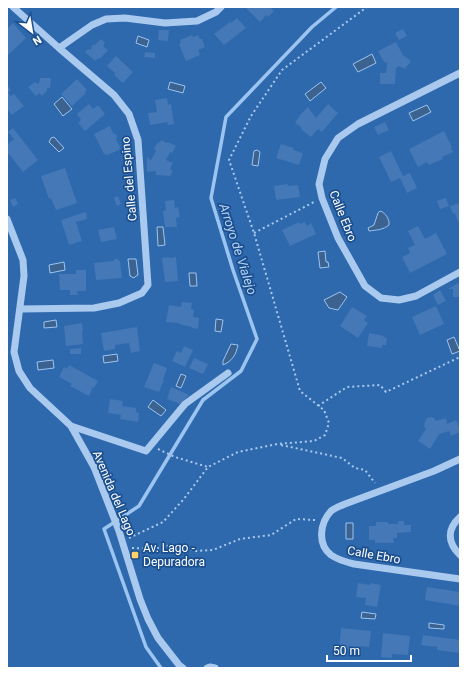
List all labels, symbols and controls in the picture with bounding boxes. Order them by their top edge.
north arrow [12,12,52,52]
text: N [30,33,44,48]
street label: Calle del Espino [118,136,140,222]
street label: Calle Ebro [326,188,360,244]
water label: Arroyo de Vialejo [216,201,260,296]
street label: Avenida del Lago [90,448,138,538]
place label: Av. Lago - Depuradora [143,541,205,569]
street label: Calle Ebro [346,543,402,567]
marker: Av. Lago - Depuradora [130,550,140,560]
scale bar [327,637,411,663]
text: 50 m [333,644,360,658]

